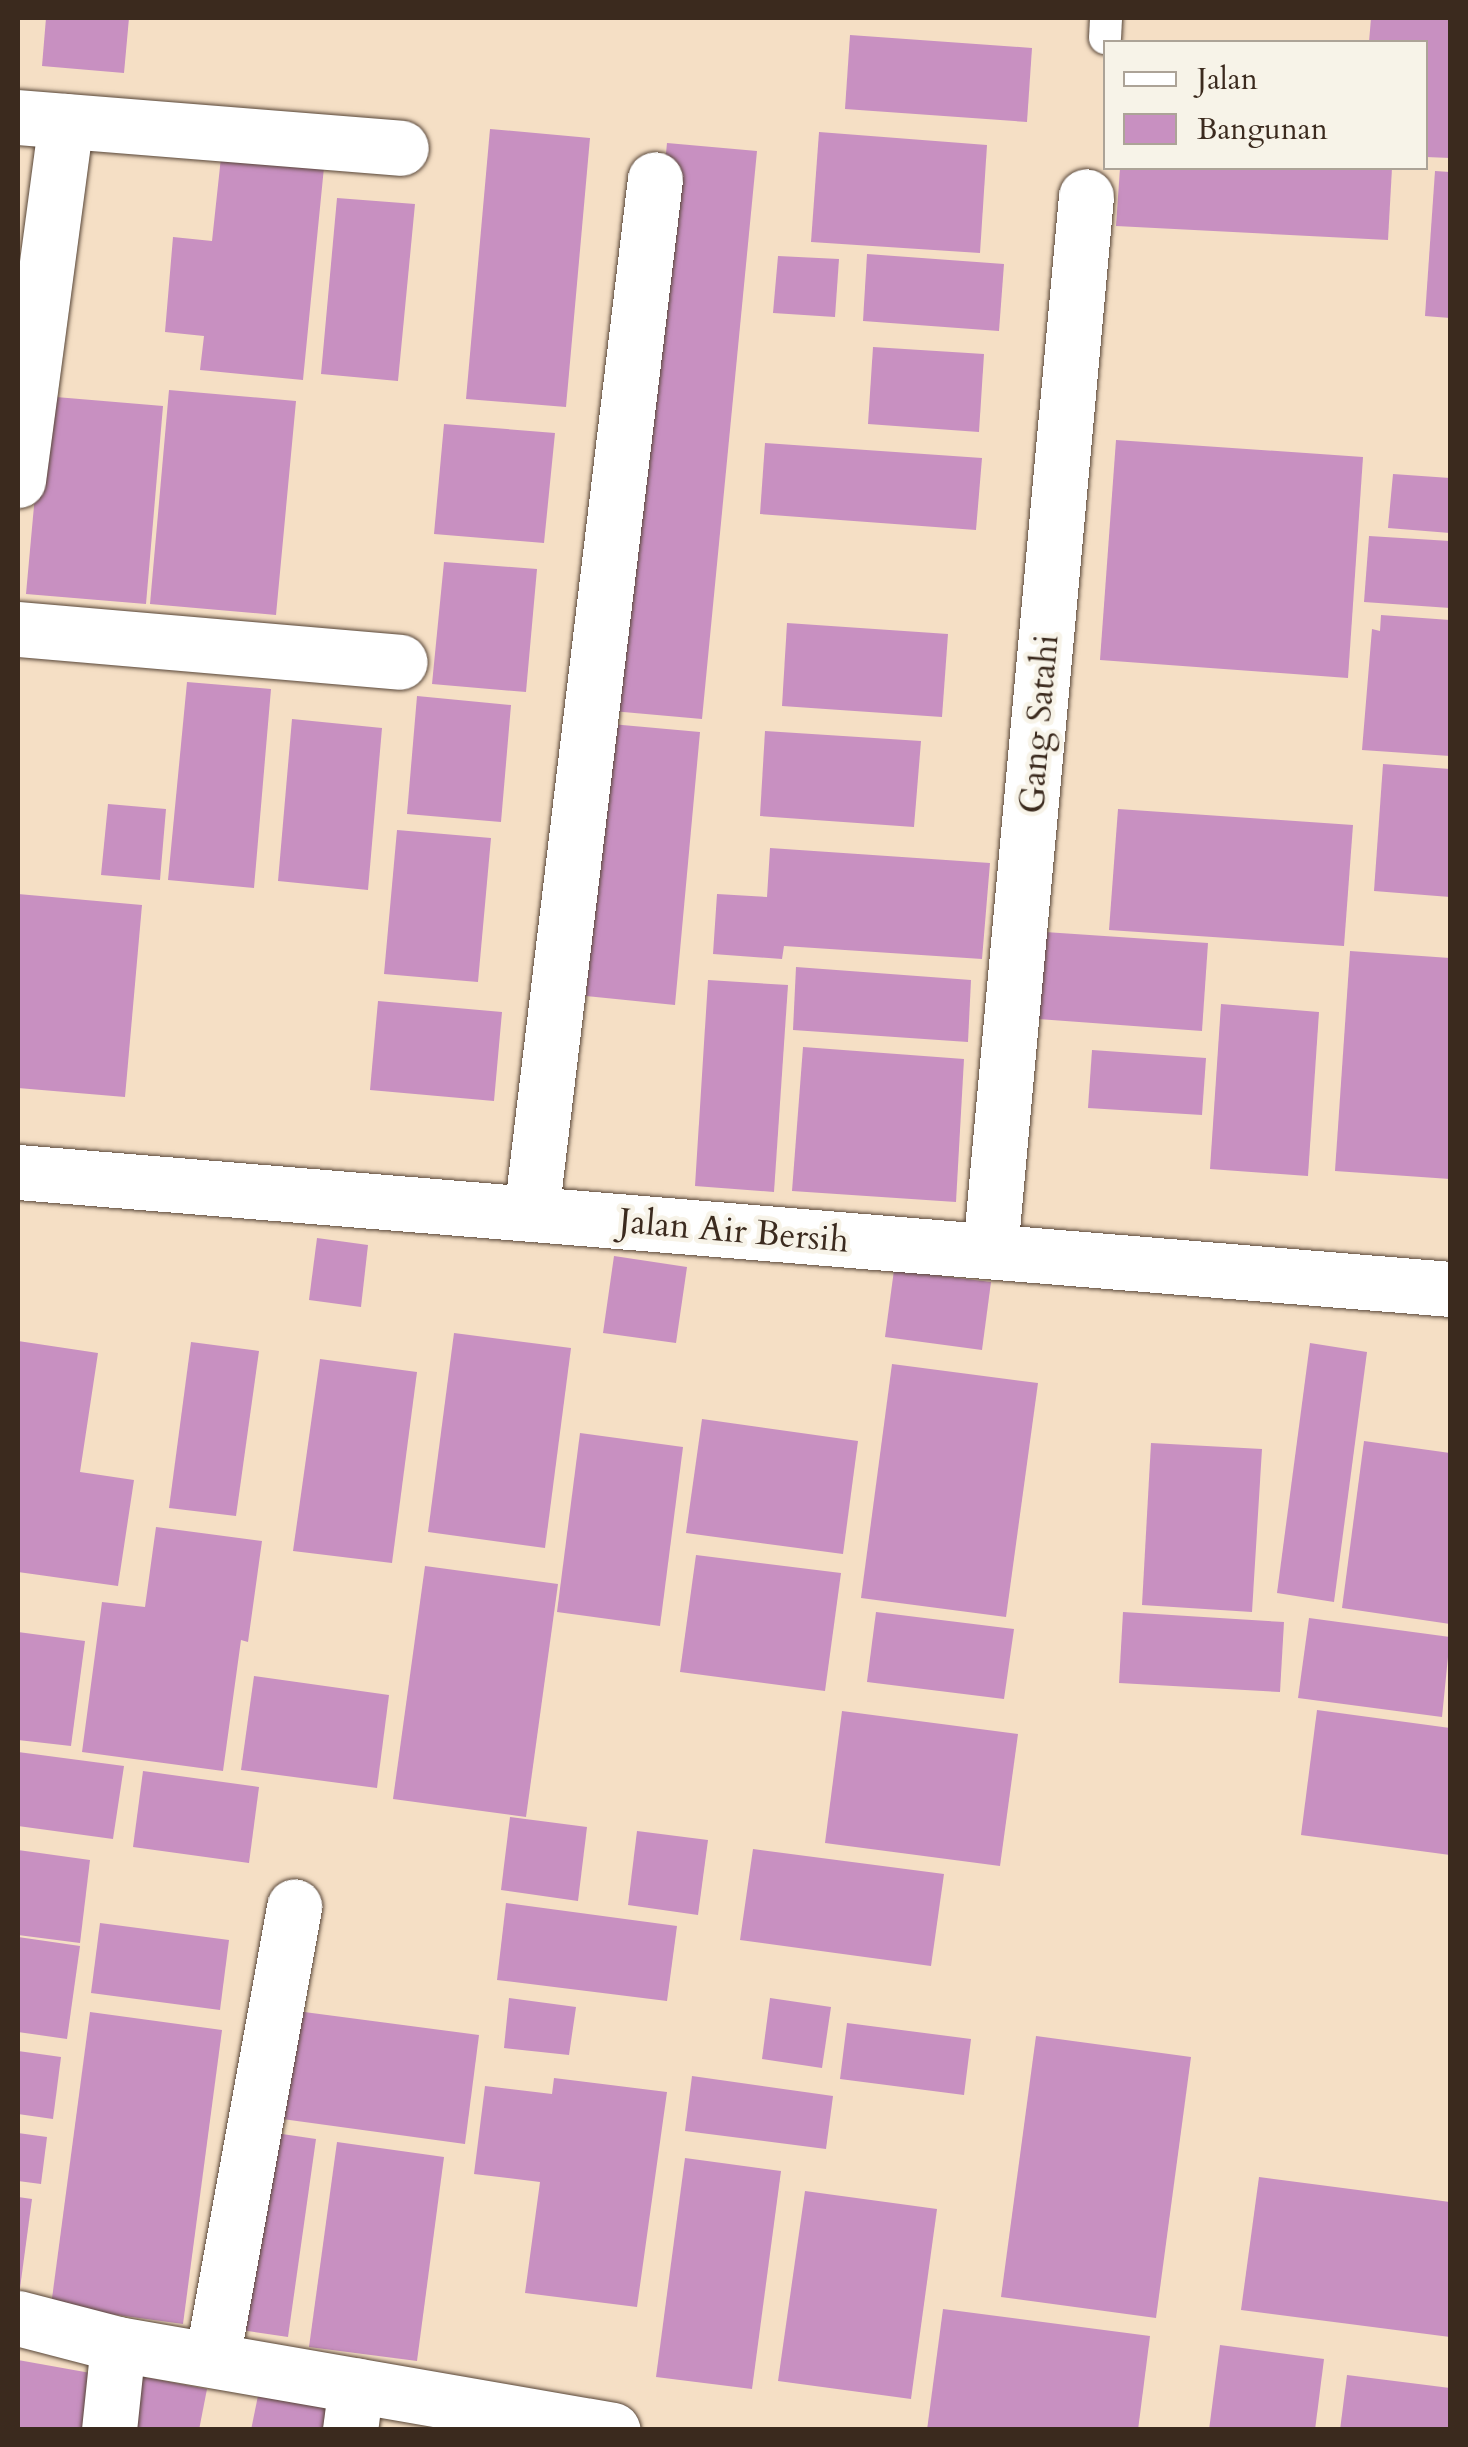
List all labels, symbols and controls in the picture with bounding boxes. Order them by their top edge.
legend [1103,40,1428,170]
text: Jalan [1197,59,1258,100]
text: Bangunan [1197,109,1328,150]
street label: Gang Satahi [1010,633,1068,815]
street label: Jalan Air Bersih [617,1200,851,1262]

